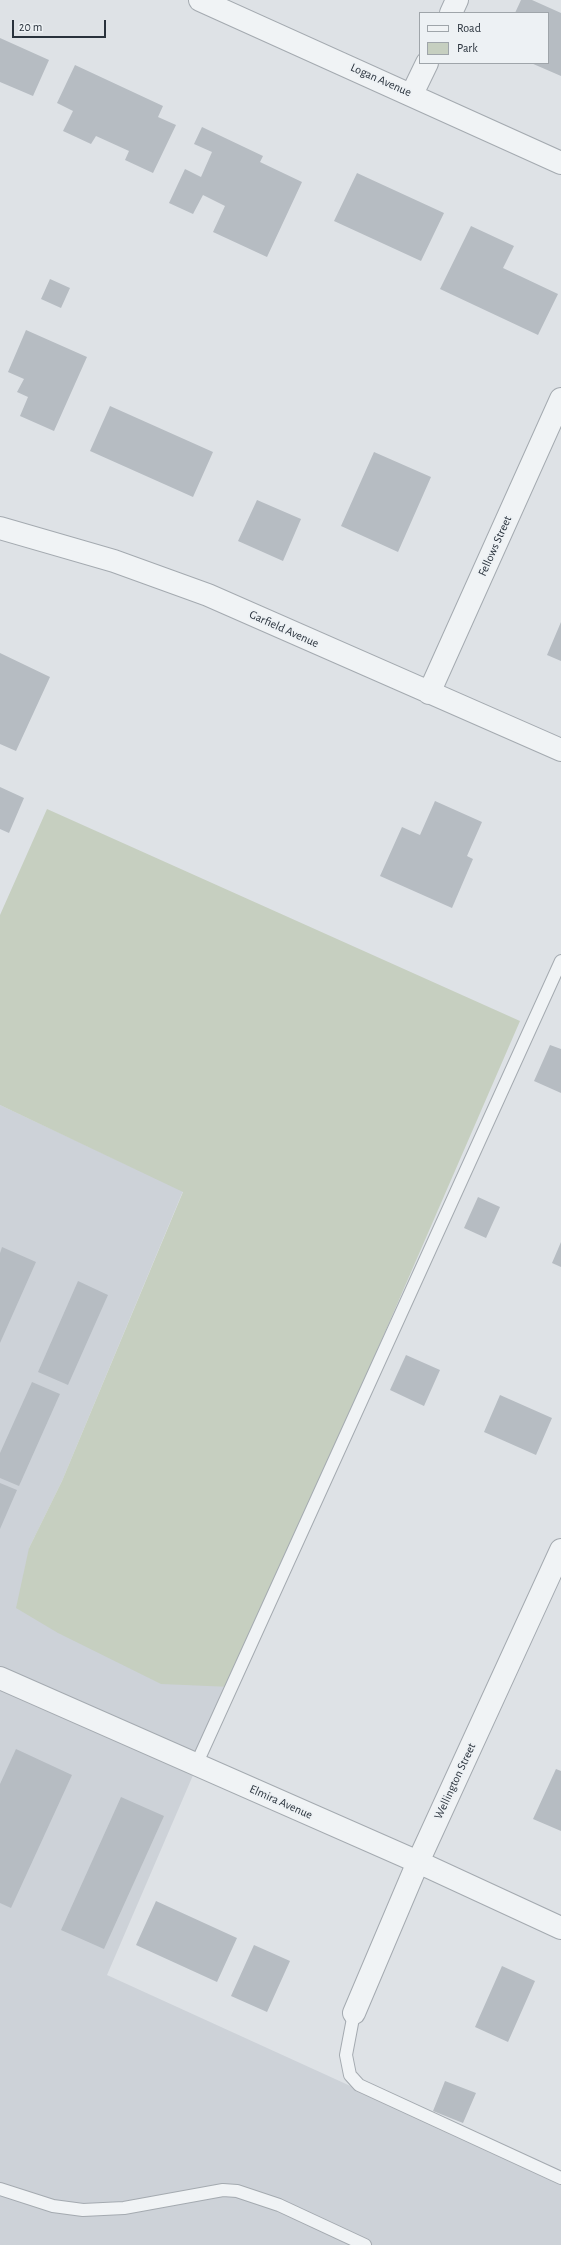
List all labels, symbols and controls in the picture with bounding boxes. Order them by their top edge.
scale bar [14,12,108,38]
legend [419,12,549,64]
text: 20 m [19,21,42,33]
text: Road [457,22,481,34]
text: Park [457,42,478,54]
street label: Logan Avenue [348,60,414,100]
street label: Fellows Street [475,514,515,578]
street label: Garfield Avenue [247,607,321,651]
street label: Wellington Street [431,1741,479,1821]
street label: Elmira Avenue [247,1782,315,1822]

